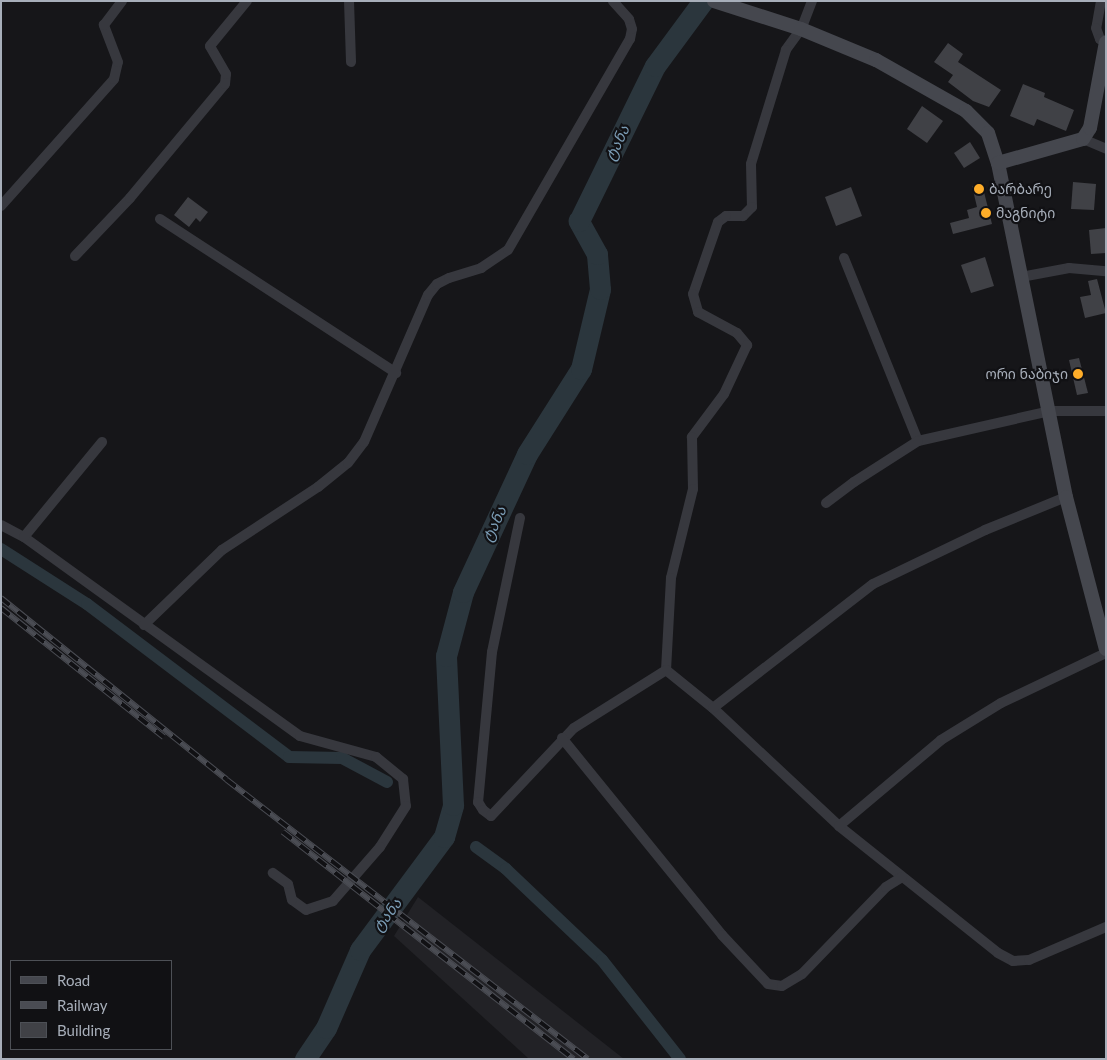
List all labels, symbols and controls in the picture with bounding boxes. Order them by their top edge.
water label: ტანა [601,122,633,164]
place label: ბარბარე [989,181,1052,197]
marker: ბარბარე [973,183,985,195]
place label: მაგნიტი [996,205,1055,221]
marker: მაგნიტი [980,207,992,219]
place label: ორი ნაბიჯი [985,366,1068,382]
marker: ორი ნაბიჯი [1072,368,1084,380]
water label: ტანა [478,503,510,545]
water label: ტანა [369,895,405,935]
legend [10,960,172,1050]
text: Road [57,971,90,989]
text: Railway [57,996,108,1014]
text: Building [57,1021,110,1039]

